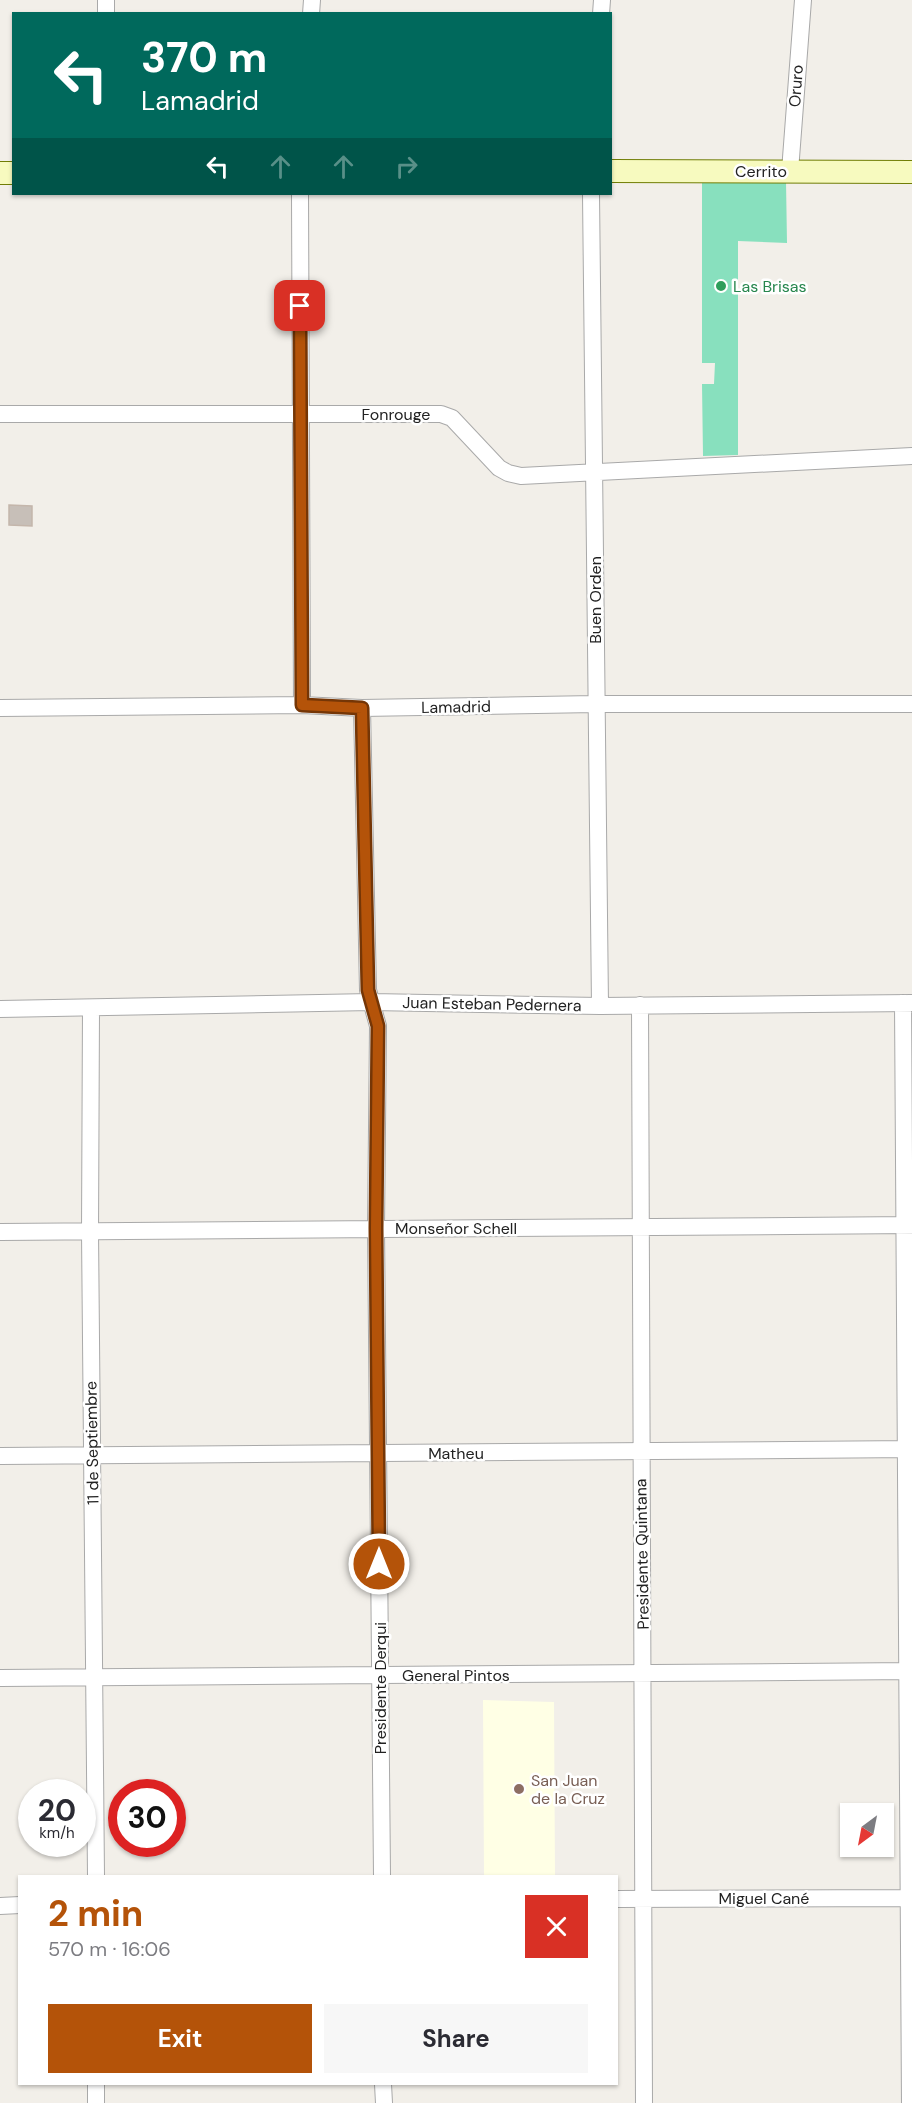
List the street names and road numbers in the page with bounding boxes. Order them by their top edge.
street label: Oruro [784,64,808,108]
street label: Cerrito [735,161,787,182]
street label: Fonrouge [362,404,430,425]
street label: Buen Orden [585,556,606,644]
street label: Lamadrid [421,696,491,718]
street label: Juan Esteban Pedernera [402,992,582,1016]
street label: Monseñor Schell [395,1218,517,1239]
street label: 11 de Septiembre [80,1381,104,1505]
street label: Matheu [428,1443,484,1464]
street label: Presidente Quintana [630,1478,654,1630]
street label: Presidente Derqui [370,1622,391,1754]
street label: General Pintos [402,1665,510,1686]
street label: Miguel Cané [719,1888,809,1909]

